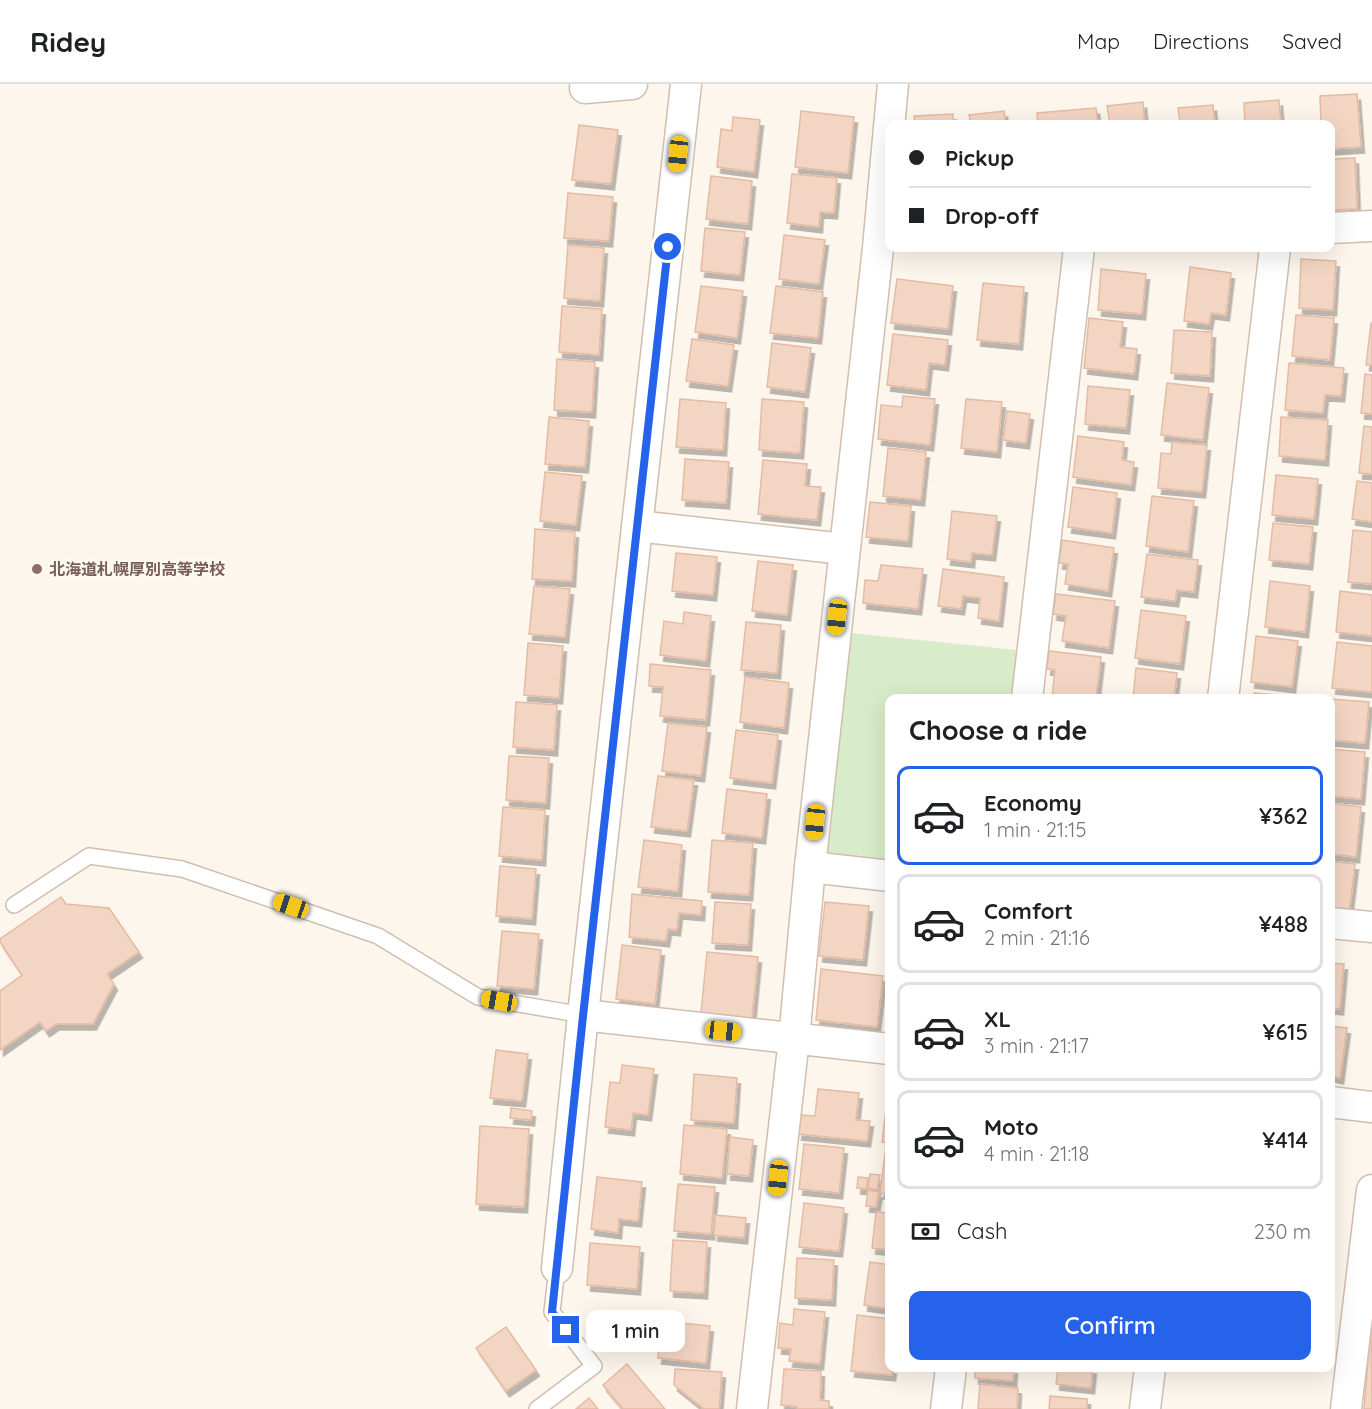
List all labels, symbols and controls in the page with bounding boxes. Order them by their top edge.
text: Ridey [30,24,106,59]
text: Map [1077,28,1120,54]
text: Directions [1153,28,1249,54]
text: Saved [1282,28,1342,54]
car [667,135,689,173]
text: Pickup [945,144,1014,172]
text: Drop-off [945,202,1039,230]
route start [654,233,681,260]
place label: 北海道札幌厚別高等学校 [49,559,225,579]
marker: 北海道札幌厚別高等学校 [30,562,44,576]
car [826,598,848,636]
text: Choose a ride [909,713,1087,747]
icon: car [912,789,966,843]
text: Economy [984,789,1082,817]
text: ¥362 [1259,802,1308,830]
car [804,803,826,841]
text: 1 min · 21:15 [984,817,1086,842]
car [271,892,311,920]
icon: car [912,897,966,951]
text: Comfort [984,897,1073,925]
text: ¥488 [1259,910,1308,938]
text: 2 min · 21:16 [984,925,1090,950]
car [480,989,518,1013]
icon: car [912,1005,966,1059]
text: XL [984,1005,1011,1033]
text: ¥615 [1263,1018,1308,1046]
car [704,1020,742,1042]
text: 3 min · 21:17 [984,1033,1089,1058]
icon: car [912,1113,966,1167]
text: Moto [984,1113,1038,1141]
text: ¥414 [1262,1126,1308,1154]
text: 4 min · 21:18 [984,1141,1089,1166]
car [767,1159,789,1197]
icon: cash [909,1215,942,1248]
text: Cash [957,1217,1008,1245]
text: 230 m [1254,1219,1311,1244]
button: Confirm [909,1291,1311,1360]
callout: 1 min [587,1309,686,1351]
route end [552,1316,579,1343]
text: 1 min [612,1318,659,1343]

